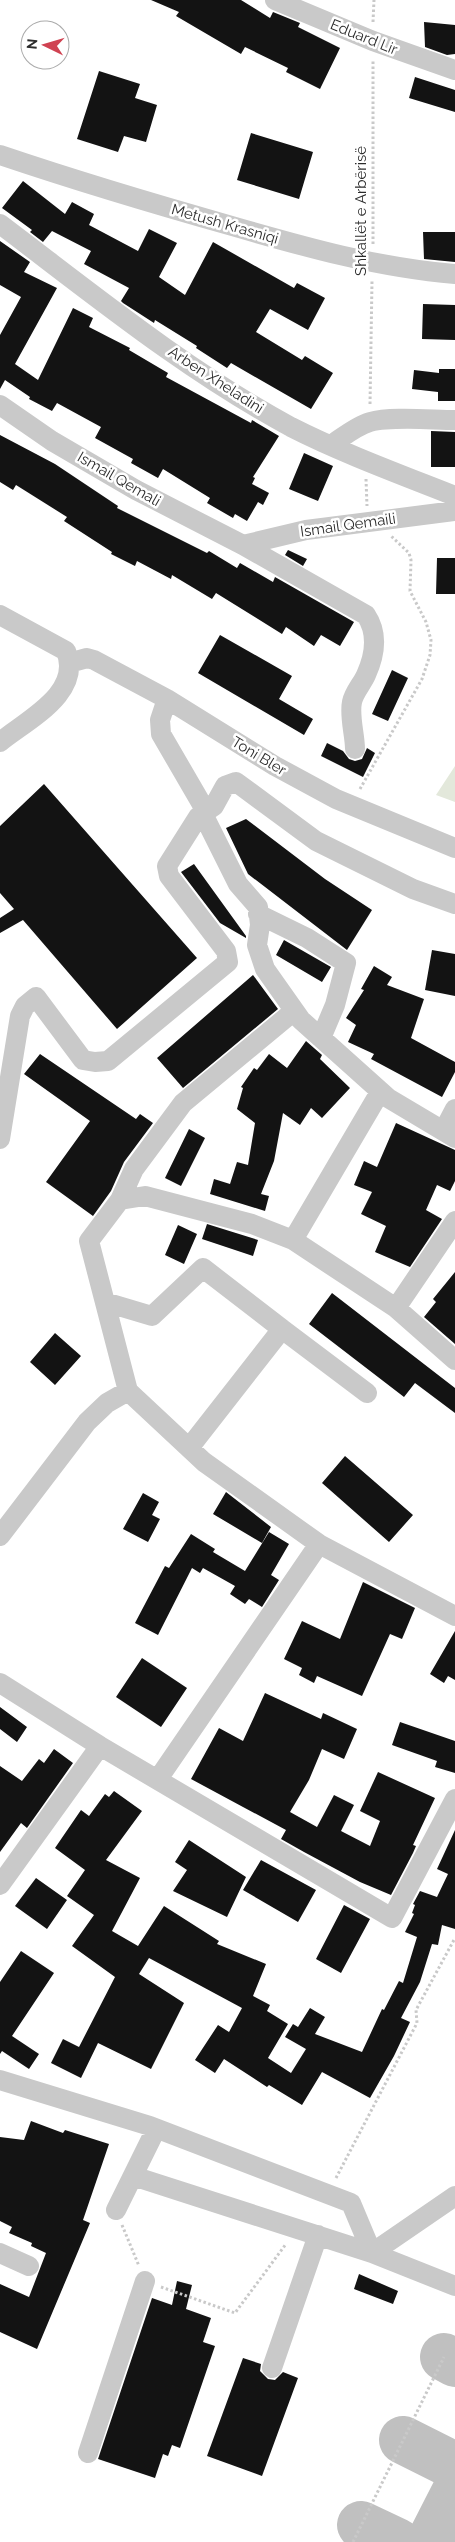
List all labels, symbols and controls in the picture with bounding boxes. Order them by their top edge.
street label: Eduard Lir [328,15,401,59]
north arrow [20,20,70,70]
text: N [24,38,40,50]
street label: Shkallët e Arbërisë [352,146,370,276]
street label: Metush Krasniqi [169,200,281,248]
street label: Arben Xheladini [165,343,267,417]
street label: Ismail Qemali [74,448,164,510]
street label: Ismail Qemaili [299,509,397,541]
street label: Toni Bler [228,733,290,780]

